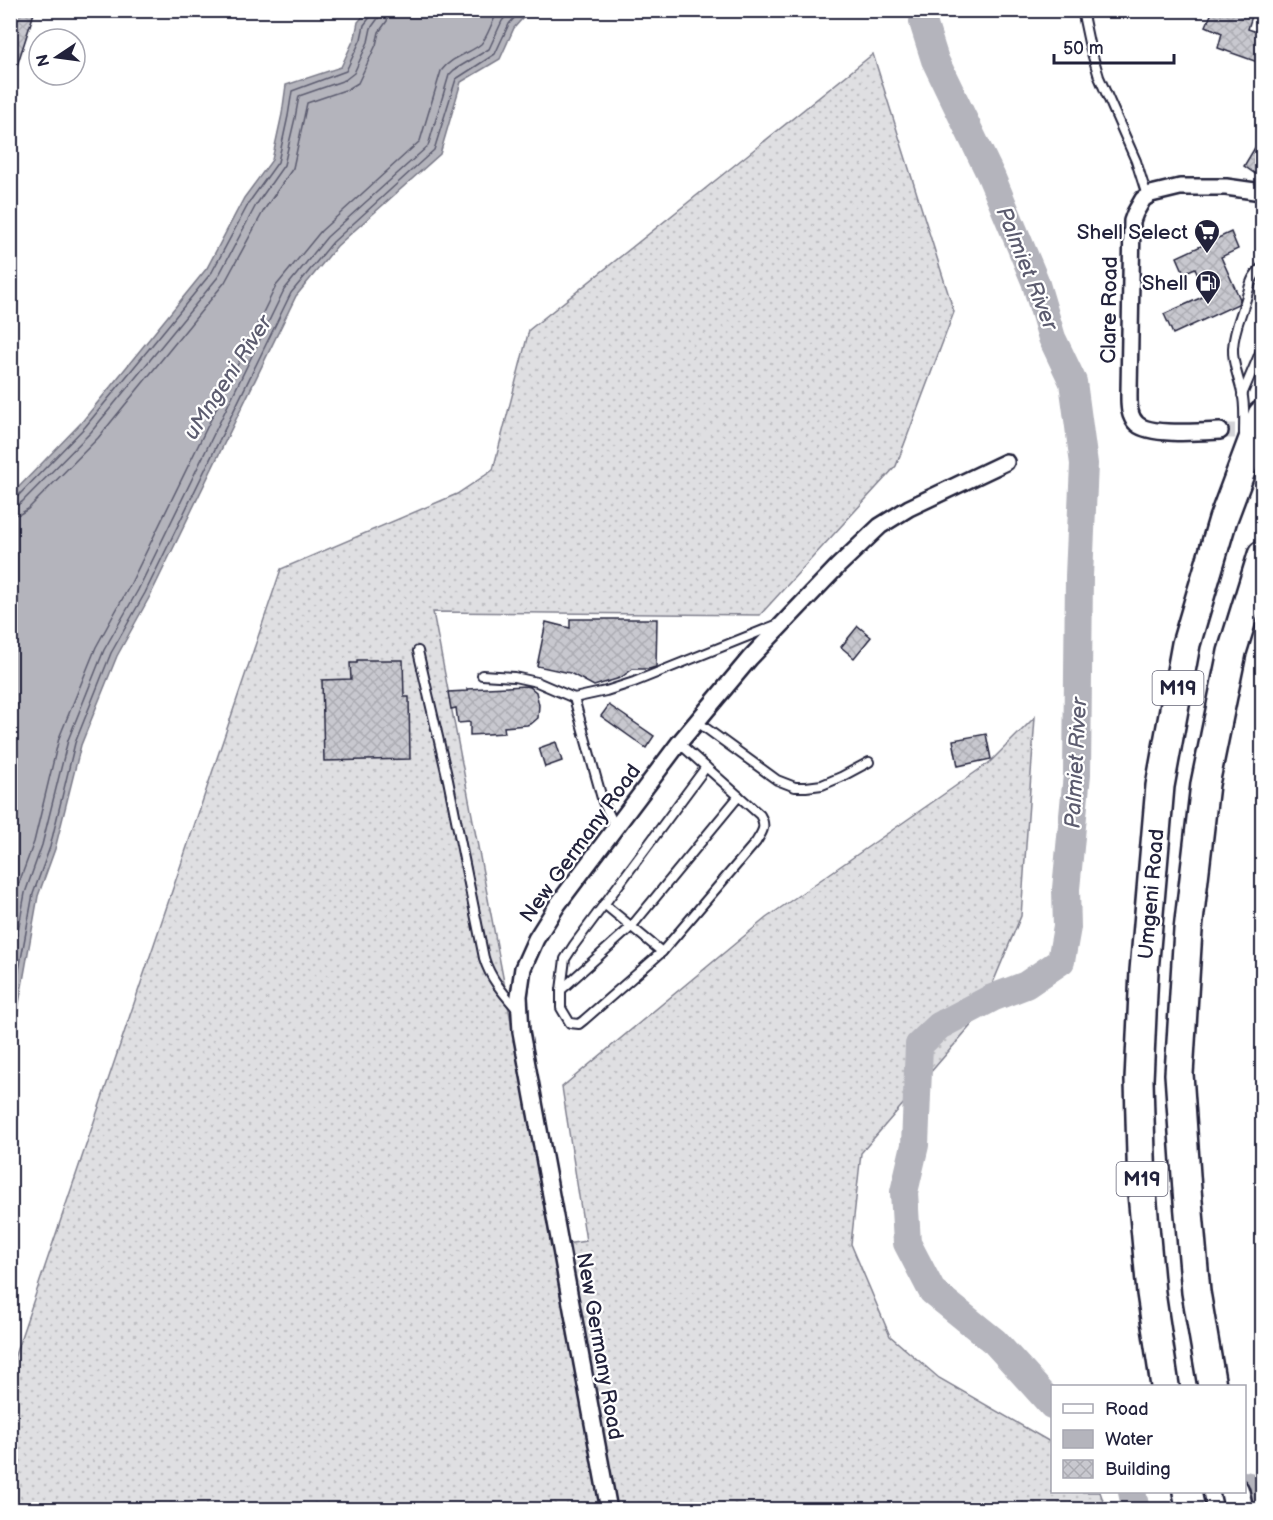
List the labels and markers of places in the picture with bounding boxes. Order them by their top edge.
supermarket icon: Shell Select [1192,217,1222,255]
place label: Shell Select [1077,220,1189,245]
fuel station icon: Shell [1193,268,1223,306]
place label: Shell [1142,271,1188,296]

